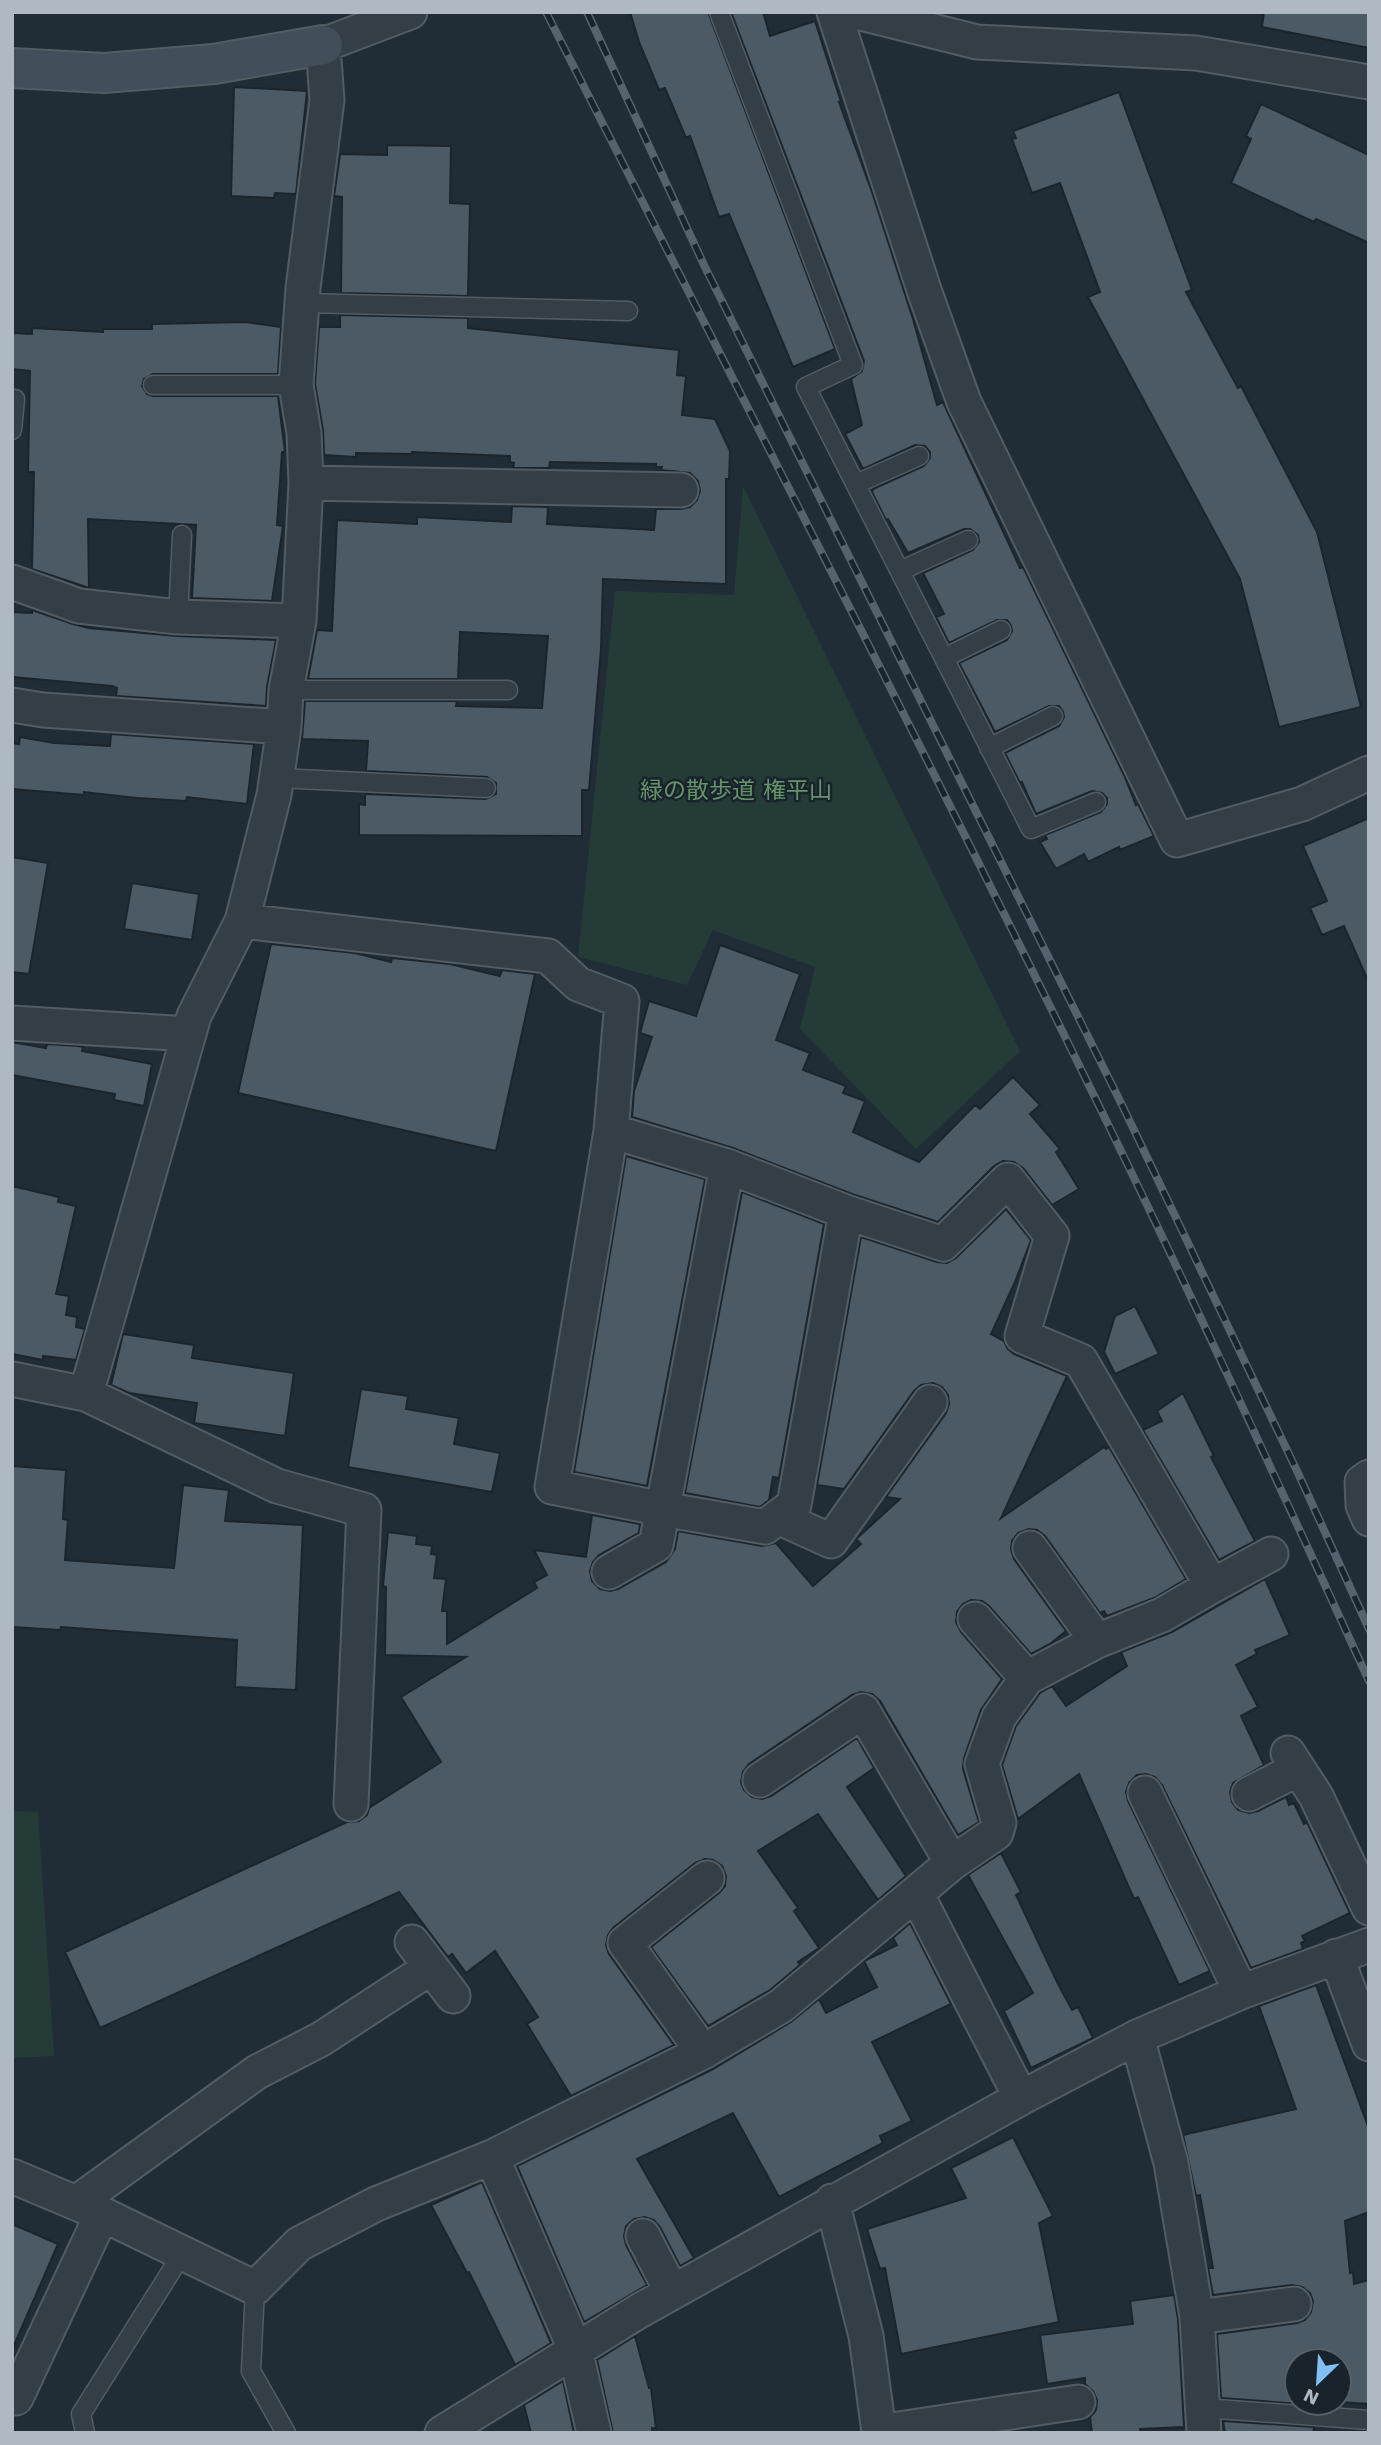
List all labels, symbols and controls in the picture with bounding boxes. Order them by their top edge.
park label: 緑の散歩道 権平山 [640,777,832,804]
north arrow [1283,2347,1353,2417]
text: N [1300,2384,1322,2410]

